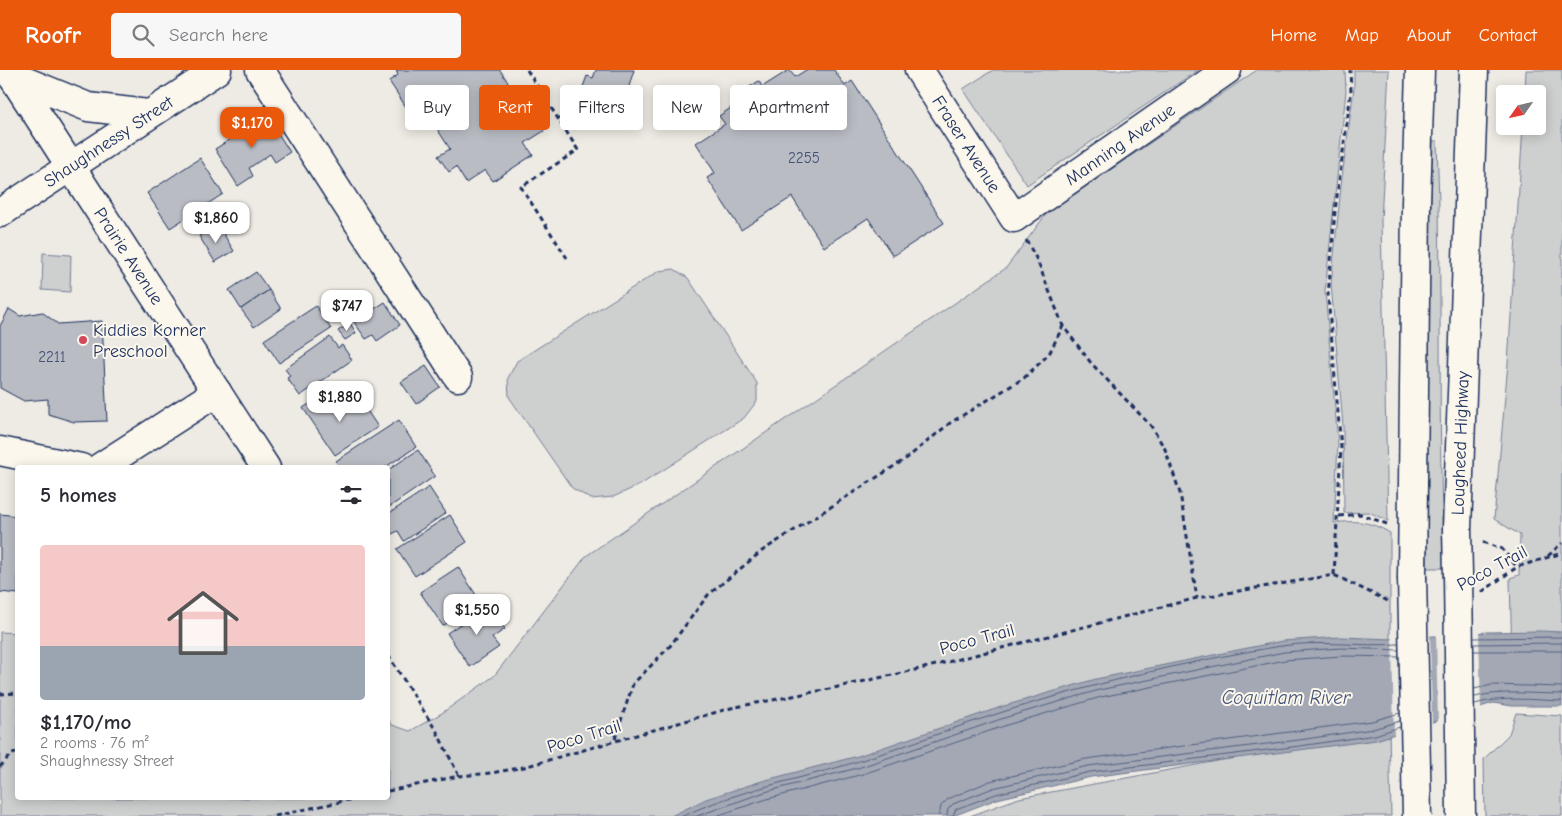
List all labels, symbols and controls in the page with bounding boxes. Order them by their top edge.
search box [111,13,461,58]
text: Roofr [25,21,81,49]
icon: search [129,21,157,49]
text: Search here [169,24,268,46]
text: Home [1270,25,1317,46]
text: Map [1345,25,1379,46]
text: About [1407,25,1451,46]
text: Contact [1479,25,1537,46]
chip: Buy [405,85,469,130]
chip: Rent [479,85,550,130]
chip: Filters [560,85,643,130]
chip: New [653,85,720,130]
chip: Apartment [730,85,847,130]
north arrow [1496,85,1546,135]
map controls [1496,85,1546,135]
street label: Shaughnessy Street [40,91,178,192]
street label: Fraser Avenue [927,92,1005,197]
street label: Manning Avenue [1061,99,1179,190]
pin: $1,170 [211,106,293,149]
text: $1,170 [231,114,273,132]
house number: 2255 [788,149,820,167]
pin: $1,860 [175,202,257,244]
street label: Prairie Avenue [89,204,167,309]
text: $1,860 [194,209,238,227]
pin: $747 [317,290,377,332]
text: $747 [332,297,362,315]
place label: Kiddies Korner Preschool [93,320,207,362]
marker: Kiddies Korner Preschool [77,334,89,346]
house number: 2211 [38,348,66,366]
street label: Lougheed Highway [1448,370,1474,516]
pin: $1,880 [299,380,381,423]
text: $1,880 [318,388,362,406]
icon: filters [337,481,365,509]
text: 5 homes [40,483,117,507]
street label: Poco Trail [1453,541,1531,596]
icon: home [158,578,248,668]
pin: $1,550 [436,594,518,636]
text: $1,550 [454,601,500,619]
street label: Poco Trail [937,619,1017,660]
water label: Coquitlam River [1222,687,1352,709]
text: $1,170/mo [40,710,131,734]
street label: Poco Trail [544,715,624,758]
text: 2 rooms · 76 m² [40,734,149,752]
text: Shaughnessy Street [40,752,174,770]

